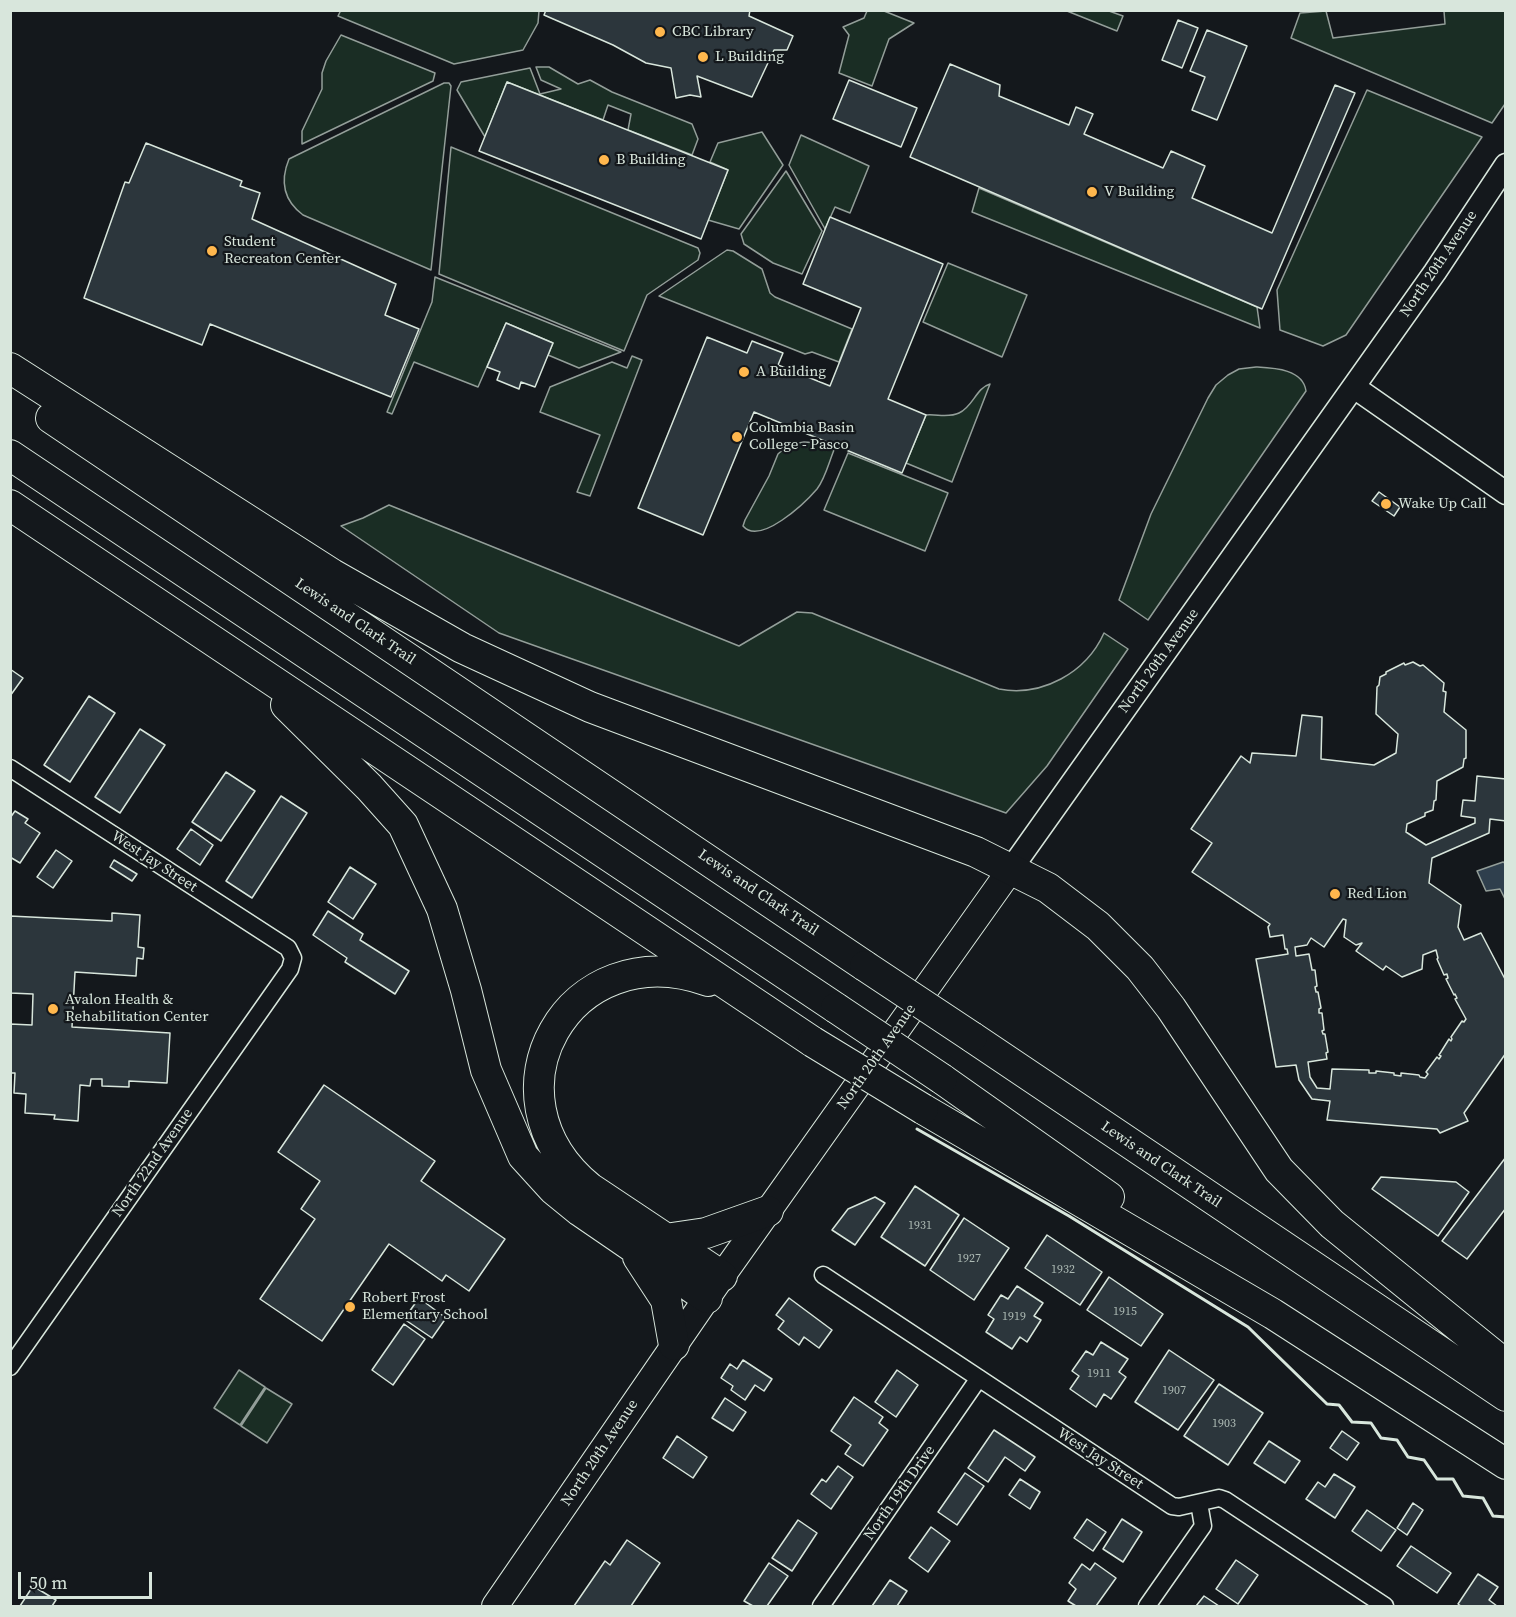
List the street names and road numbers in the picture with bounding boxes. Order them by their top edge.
street label: North 20th Avenue [1397,207,1481,321]
street label: Lewis and Clark Trail [291,575,419,669]
street label: North 20th Avenue [1115,605,1203,717]
street label: West Jay Street [108,828,200,896]
street label: Lewis and Clark Trail [694,846,822,940]
street label: North 20th Avenue [834,1001,920,1113]
street label: North 22nd Avenue [109,1105,197,1221]
street label: Lewis and Clark Trail [1097,1118,1225,1212]
street label: North 20th Avenue [558,1396,642,1510]
street label: West Jay Street [1054,1425,1146,1493]
street label: North 19th Drive [861,1442,939,1544]

